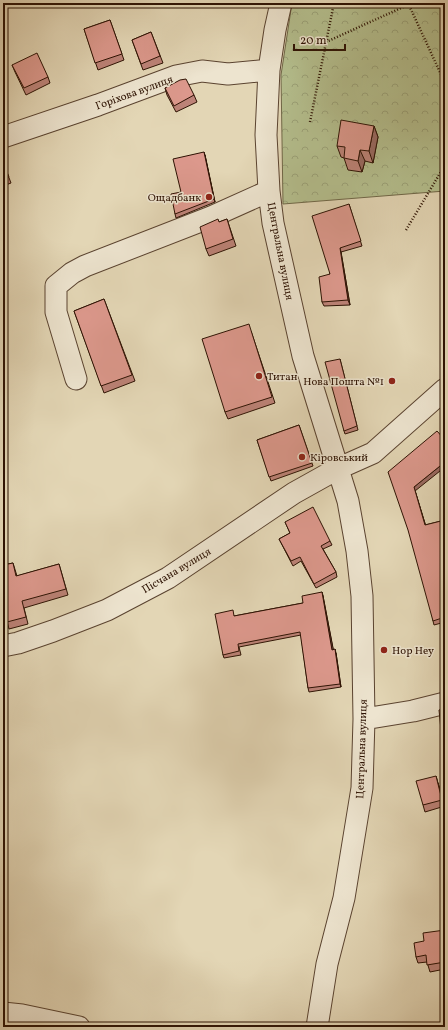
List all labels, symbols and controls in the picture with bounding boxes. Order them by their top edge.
scale bar [294,26,345,52]
text: 20 m [300,33,327,49]
street label: Горіхова вулиця [94,72,176,114]
place label: Ощадбанк [148,191,201,206]
marker: Ощадбанк [204,192,214,202]
street label: Центральна вулиця [263,201,296,302]
place label: Титан [267,370,298,385]
marker: Титан [254,371,264,381]
place label: Нова Пошта №1 [303,375,384,390]
marker: Нова Пошта №1 [387,376,397,386]
place label: Кіровський [310,451,368,466]
marker: Кіровський [297,452,307,462]
street label: Пісчана вулиця [139,545,214,598]
place label: Hop Hey [392,644,434,659]
marker: Hop Hey [379,645,389,655]
street label: Центральна вулиця [353,699,372,799]

